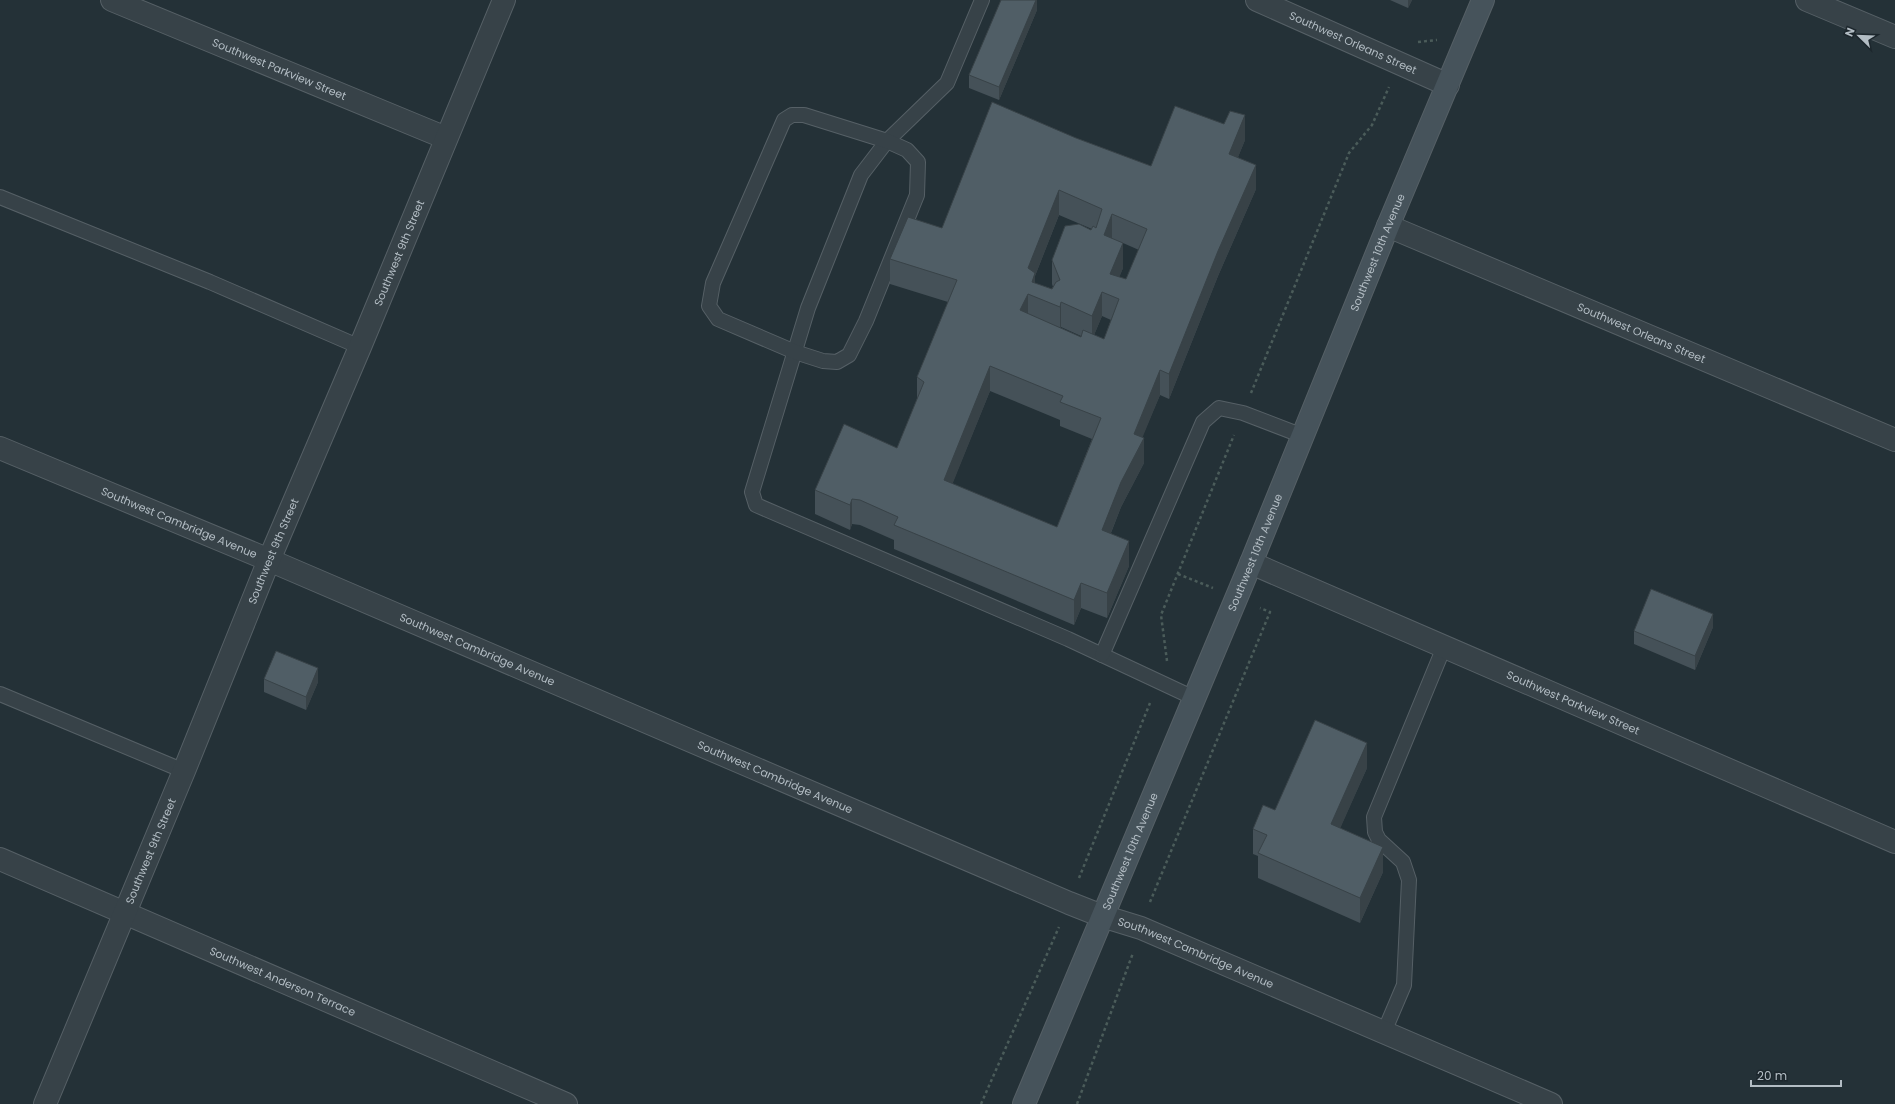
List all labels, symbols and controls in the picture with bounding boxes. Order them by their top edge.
street label: Southwest Orleans Street [1287,7,1419,78]
north arrow [1839,16,1879,56]
text: N [1841,25,1859,39]
street label: Southwest Parkview Street [210,34,349,104]
street label: Southwest 10th Avenue [1346,191,1409,314]
street label: Southwest 9th Street [370,197,428,308]
street label: Southwest Orleans Street [1575,299,1708,367]
street label: Southwest Cambridge Avenue [99,483,260,562]
street label: Southwest 10th Avenue [1224,491,1286,614]
street label: Southwest 9th Street [244,496,302,607]
street label: Southwest Cambridge Avenue [397,609,558,690]
street label: Southwest Parkview Street [1504,667,1642,738]
street label: Southwest Cambridge Avenue [695,737,855,817]
street label: Southwest 10th Avenue [1098,790,1162,913]
street label: Southwest 9th Street [121,796,180,907]
street label: Southwest Cambridge Avenue [1116,913,1276,992]
street label: Southwest Anderson Terrace [207,943,358,1020]
scale bar [1751,1062,1841,1088]
text: 20 m [1757,1067,1787,1084]

